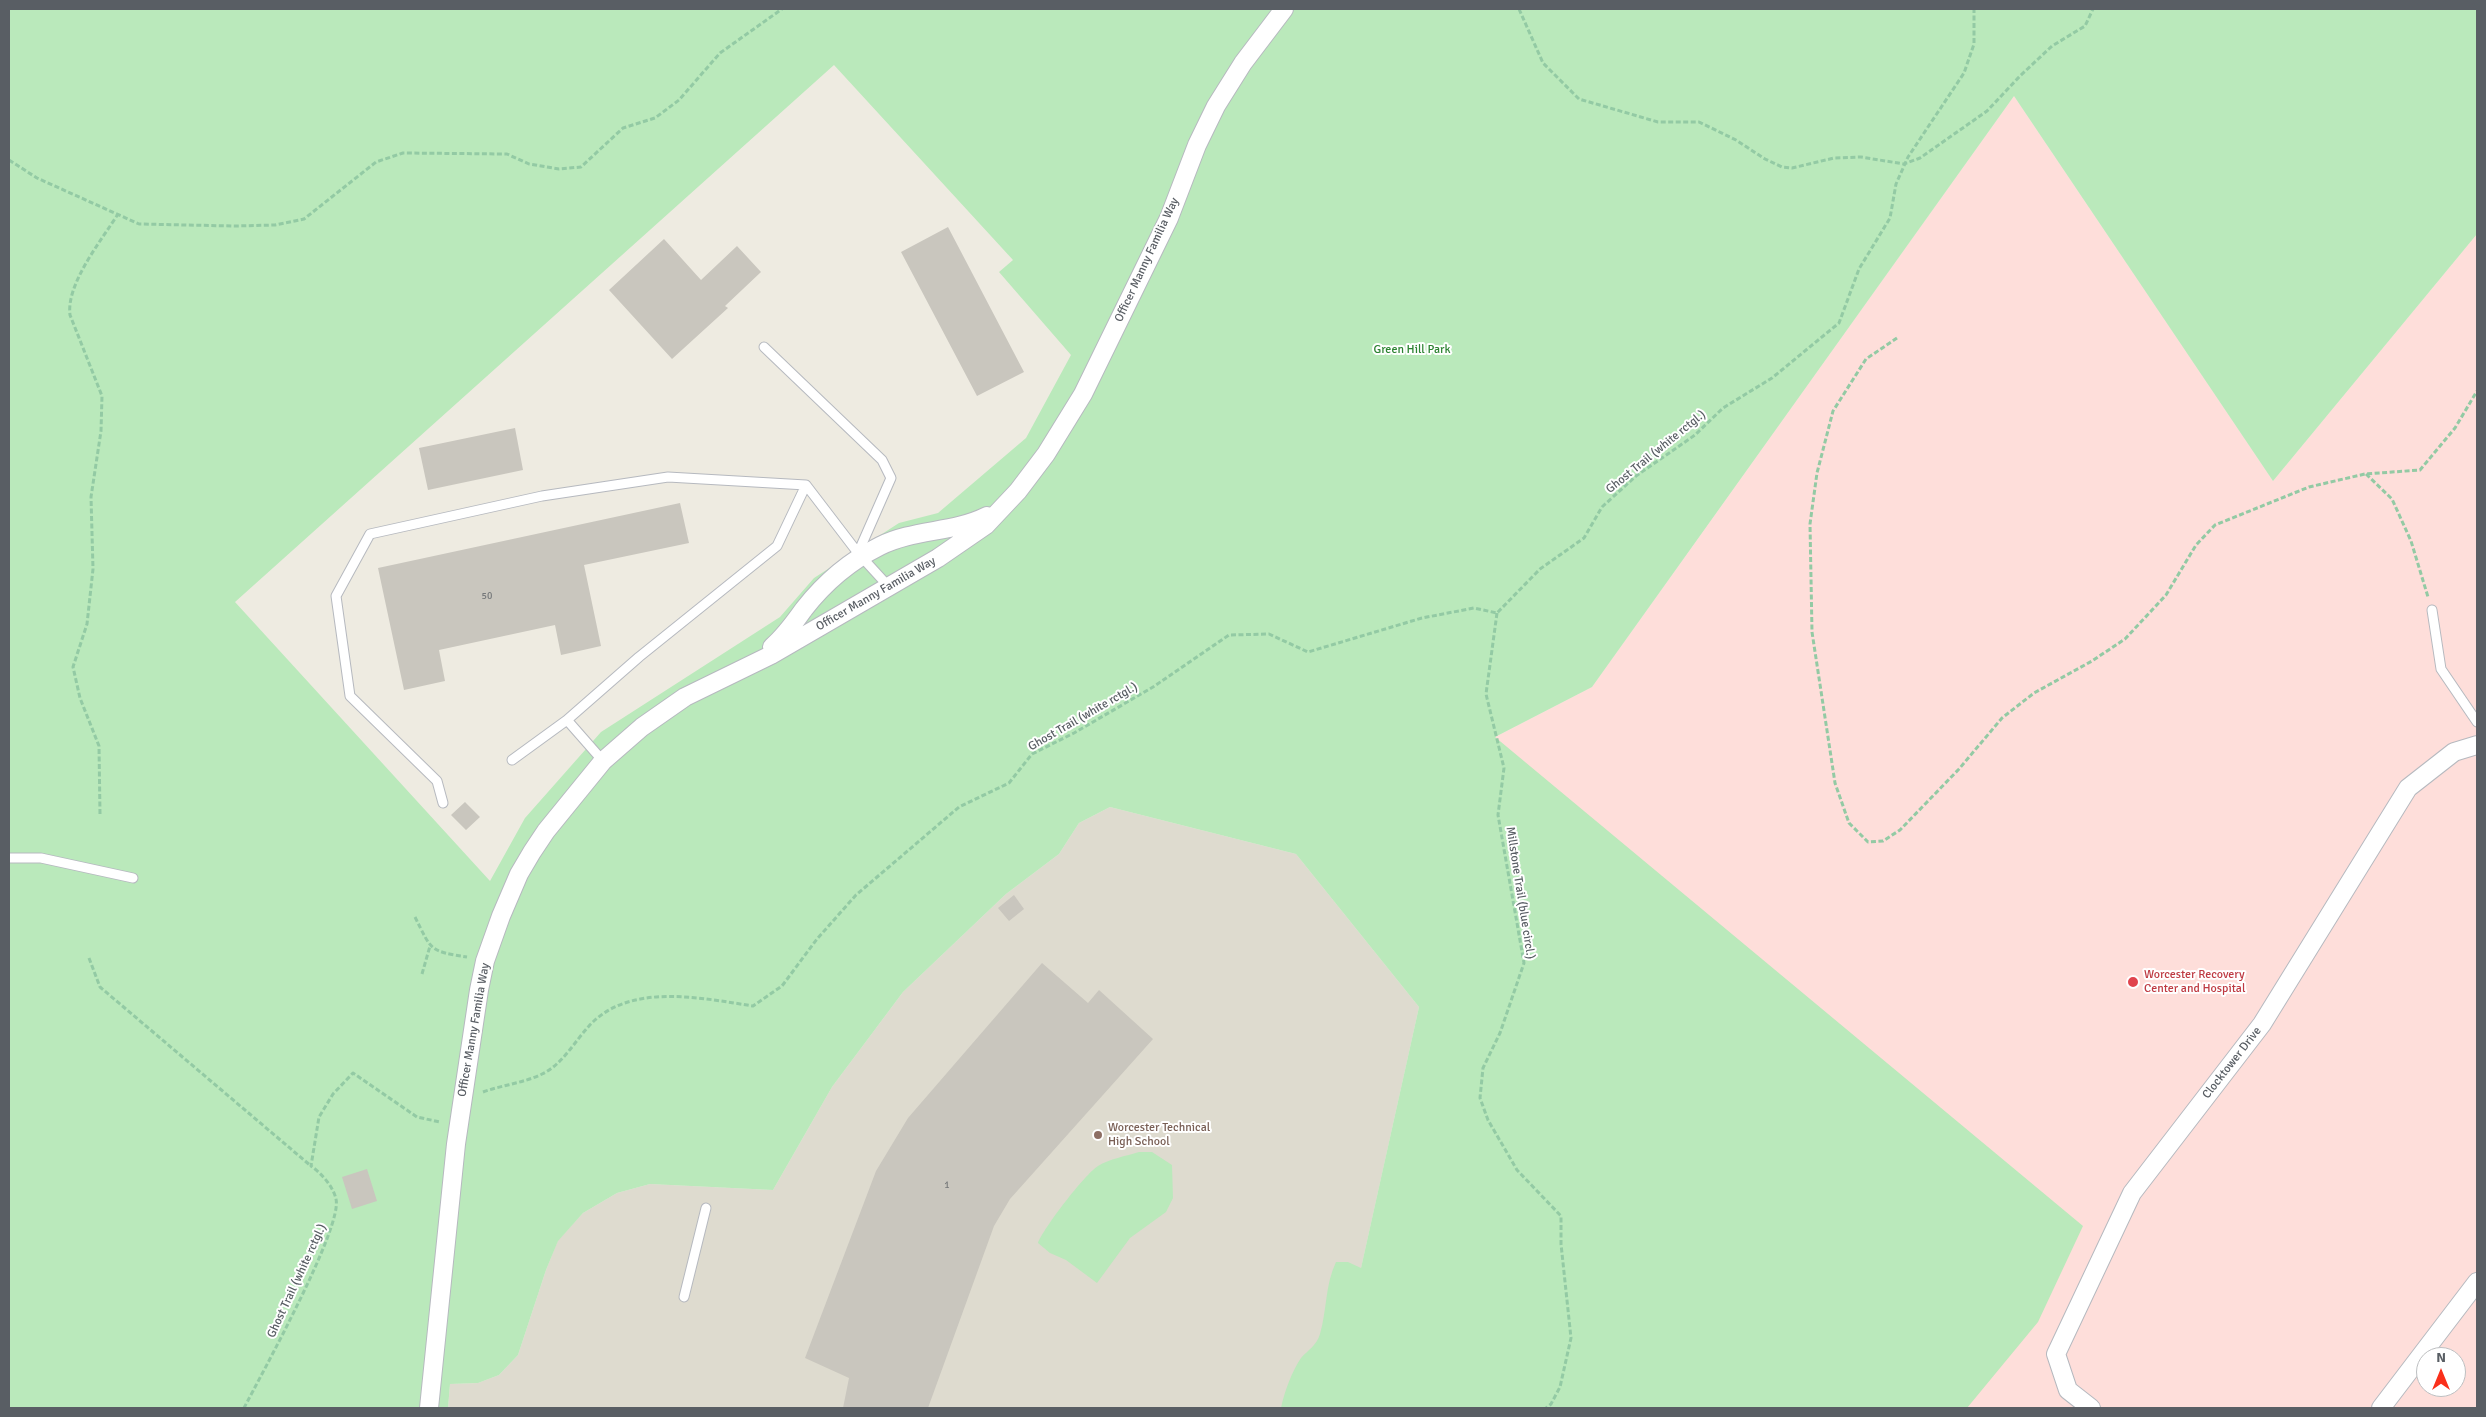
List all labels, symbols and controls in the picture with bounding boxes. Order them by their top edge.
street label: Officer Manny Familia Way [1112,195,1182,325]
park label: Green Hill Park [1373,343,1451,357]
street label: Ghost Trail (white rctgl.) [1603,407,1709,497]
street label: Officer Manny Familia Way [814,554,938,634]
house number: 50 [482,590,492,602]
street label: Ghost Trail (white rctgl.) [1026,680,1140,754]
street label: Millstone Trail (blue circl.) [1502,826,1538,960]
street label: Officer Manny Familia Way [455,962,493,1098]
place label: Worcester Recovery Center and Hospital [2144,968,2245,996]
marker: Worcester Recovery Center and Hospital [2126,975,2140,989]
street label: Clocktower Drive [2199,1024,2265,1102]
place label: Worcester Technical High School [1108,1121,1210,1149]
marker: Worcester Technical High School [1092,1129,1104,1141]
house number: 1 [944,1179,950,1191]
street label: Ghost Trail (white rctgl.) [264,1222,330,1340]
north arrow [2416,1347,2466,1397]
text: N [2436,1349,2446,1366]

